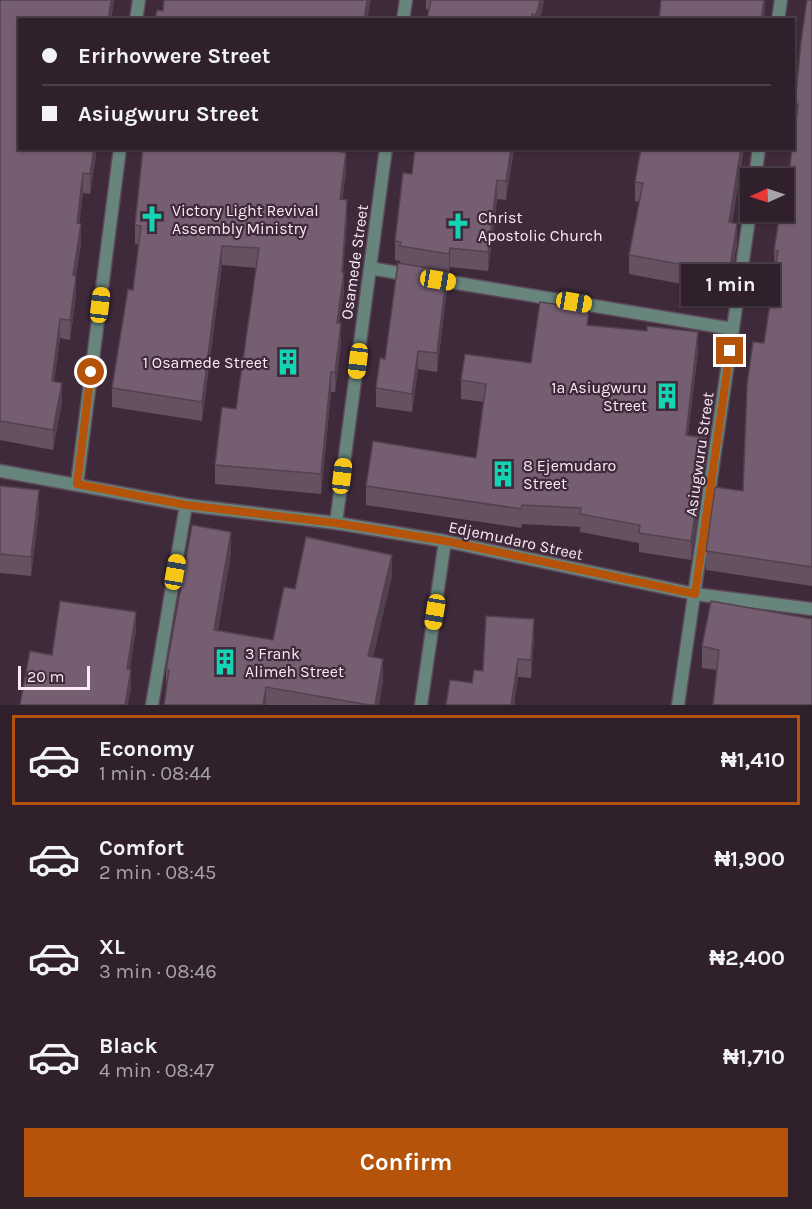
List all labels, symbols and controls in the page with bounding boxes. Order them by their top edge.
text: Erirhovwere Street [78,43,271,69]
text: Asiugwuru Street [78,101,259,127]
north arrow [740,168,794,222]
map controls [740,168,794,222]
place label: Victory Light Revival Assembly Ministry [172,201,319,238]
street label: Osamede Street [337,203,372,321]
church icon: Victory Light Revival Assembly Ministry [137,204,167,234]
place label: Christ Apostolic Church [478,208,603,245]
church icon: Christ Apostolic Church [443,211,473,241]
callout: 1 min [680,264,780,306]
car [419,268,457,292]
text: 1 min [705,273,756,296]
car [89,286,111,324]
car [555,290,593,314]
route end [716,337,743,364]
car [347,342,369,380]
building icon: 1 Osamede Street [273,347,303,377]
place label: 1 Osamede Street [143,353,268,372]
route start [77,358,104,385]
place label: 1a Asiugwuru Street [551,378,647,415]
building icon: 1a Asiugwuru Street [652,381,682,411]
street label: Asiugwuru Street [681,391,718,518]
place label: 8 Ejemudaro Street [523,456,616,493]
car [331,457,353,495]
building icon: 8 Ejemudaro Street [488,459,518,489]
street label: Edjemudaro Street [447,517,585,564]
car [163,553,187,591]
car [423,593,447,631]
place label: 3 Frank Alimeh Street [245,644,344,681]
building icon: 3 Frank Alimeh Street [210,647,240,677]
scale bar [18,663,90,690]
text: 20 m [27,667,65,686]
icon: car [27,733,81,787]
text: Economy [99,736,194,762]
text: ₦1,410 [721,747,785,773]
text: 1 min · 08:44 [99,762,211,785]
icon: car [27,832,81,886]
text: Comfort [99,835,184,861]
text: ₦1,900 [714,846,785,872]
text: 2 min · 08:45 [99,861,216,884]
icon: car [27,931,81,985]
text: XL [99,934,125,960]
text: ₦2,400 [709,945,785,971]
text: 3 min · 08:46 [99,960,217,983]
icon: car [27,1030,81,1084]
text: Black [99,1033,158,1059]
text: ₦1,710 [723,1044,785,1070]
text: 4 min · 08:47 [99,1059,214,1082]
button: Confirm [24,1128,788,1197]

